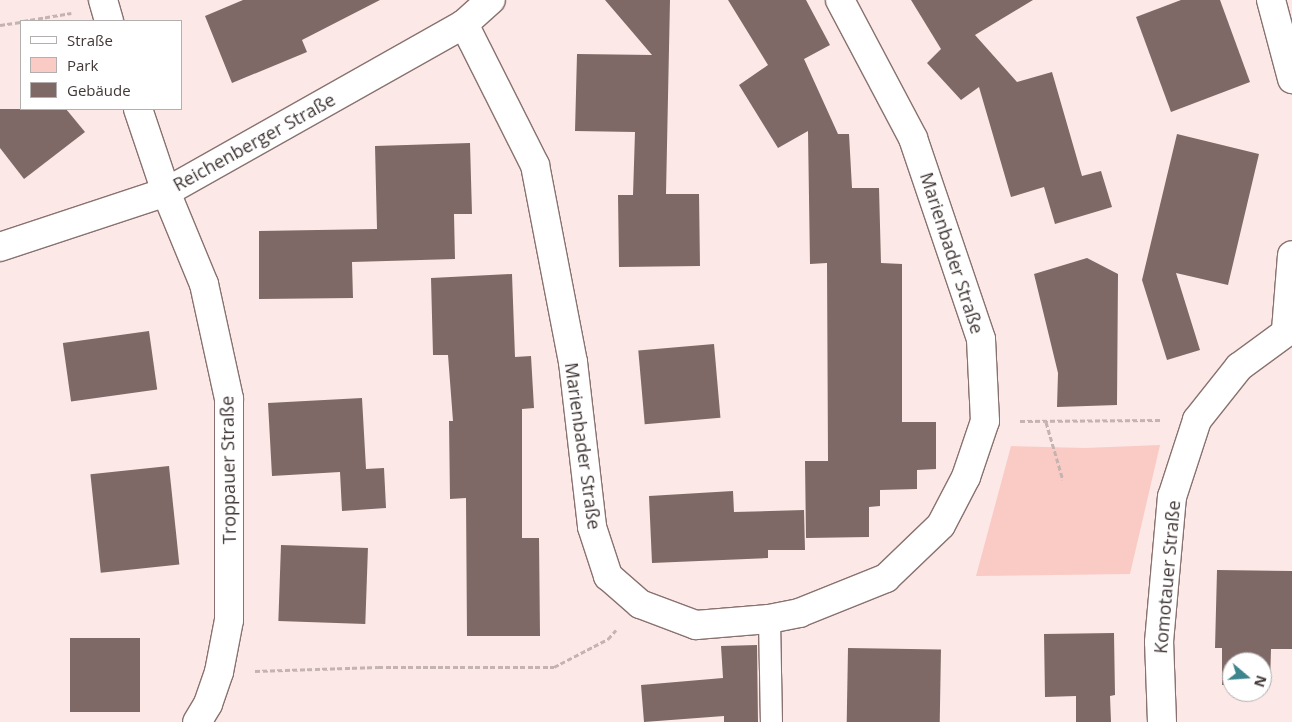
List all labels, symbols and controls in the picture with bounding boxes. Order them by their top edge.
legend [20,20,182,110]
text: Straße [67,30,113,50]
text: Park [67,55,98,75]
text: Gebäude [67,80,131,100]
street label: Reichenberger Straße [169,88,339,196]
street label: Marienbader Straße [916,170,988,336]
street label: Marienbader Straße [561,361,605,531]
street label: Troppauer Straße [216,396,240,544]
street label: Komotauer Straße [1150,499,1184,655]
north arrow [1222,652,1272,702]
text: N [1250,673,1272,690]

